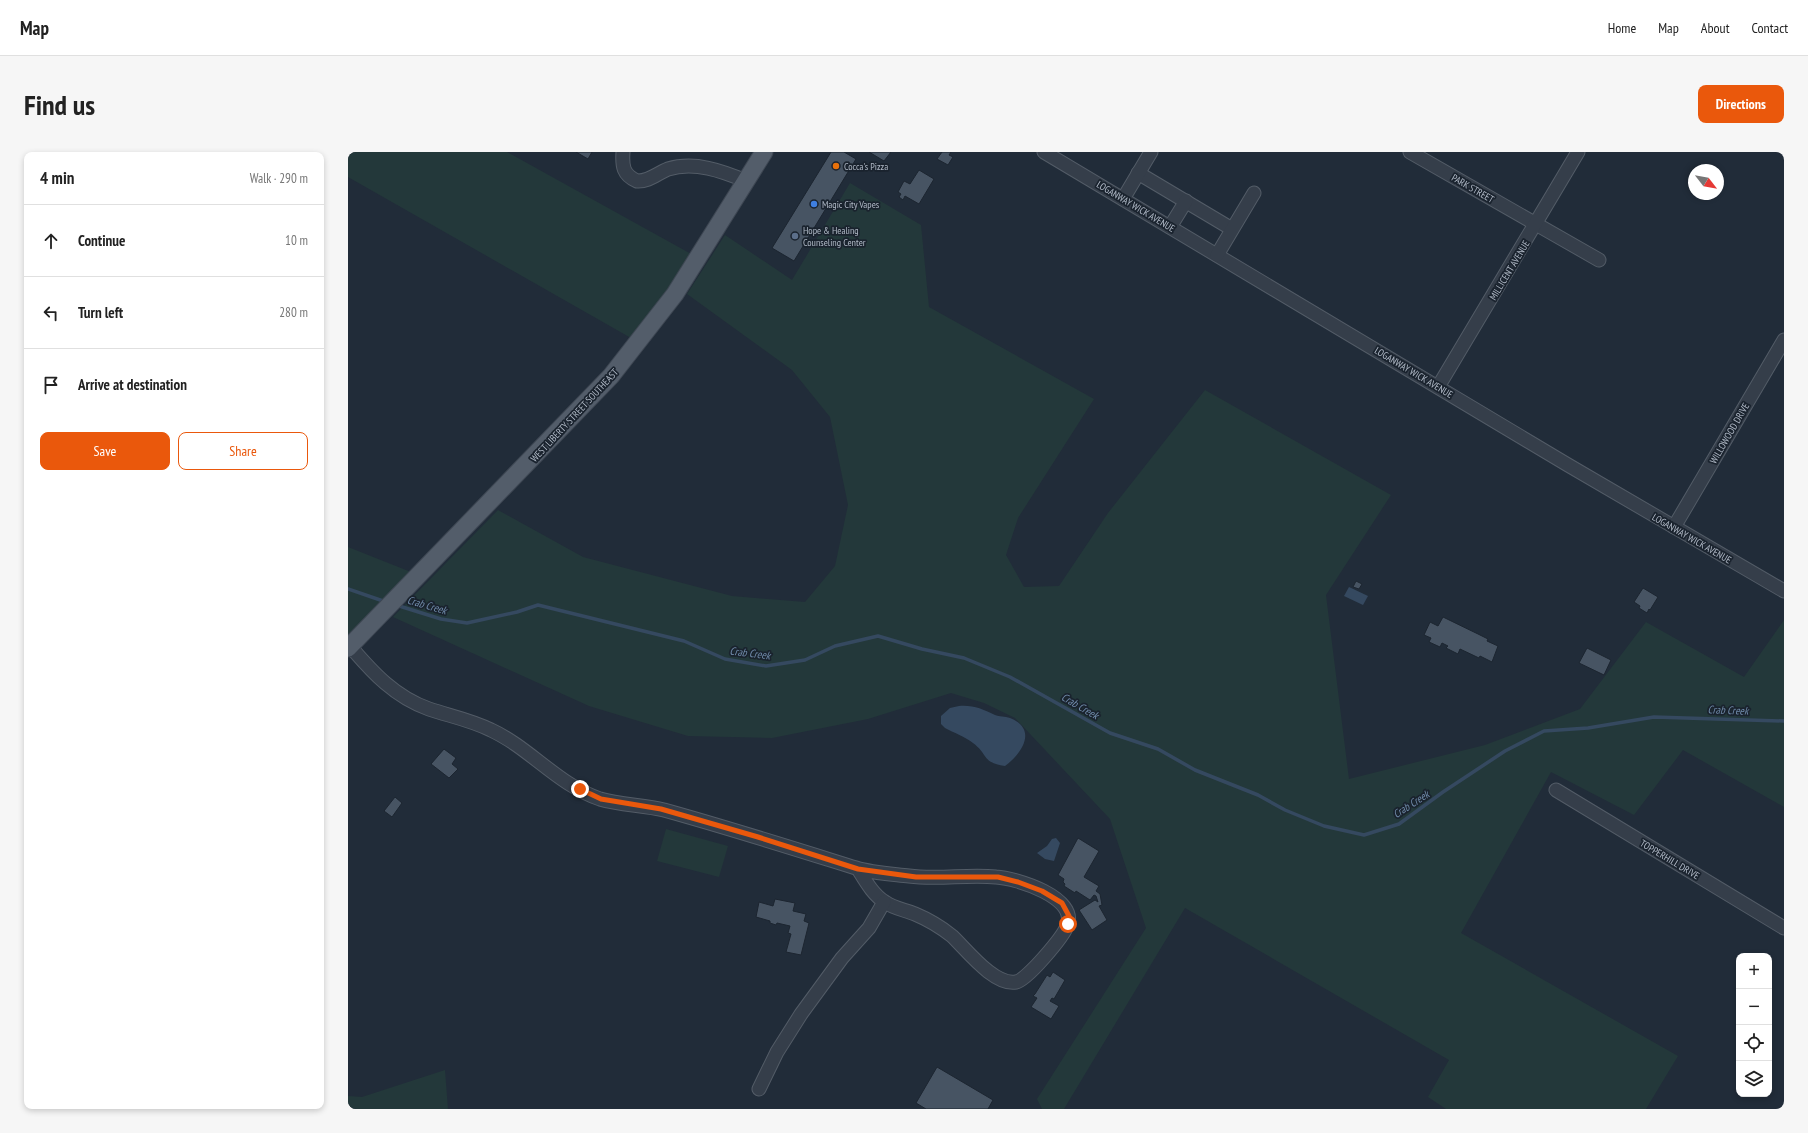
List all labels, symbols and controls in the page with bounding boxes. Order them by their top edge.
text: Map [20,16,49,40]
text: Home [1608,19,1636,37]
text: Map [1658,19,1679,37]
text: About [1701,19,1730,37]
text: Contact [1752,19,1788,37]
button: Directions [1698,85,1784,123]
text: Find us [24,86,95,123]
place label: Cocca's Pizza [844,160,888,173]
marker: Cocca's Pizza [831,161,841,171]
north arrow [1688,164,1724,200]
text: 4 min [40,167,74,189]
text: Walk · 290 m [250,170,308,187]
street label: PARK STREET [1449,171,1497,206]
street label: LOGANWAY WICK AVENUE [1094,178,1177,235]
place label: Magic City Vapes [822,198,880,211]
marker: Magic City Vapes [809,199,819,209]
place label: Hope & Healing Counseling Center [803,224,866,249]
icon: ahead [40,230,62,252]
text: Continue [78,231,125,250]
marker: Hope & Healing Counseling Center [790,231,800,241]
text: 10 m [285,232,308,249]
street label: MILLICENT AVENUE [1486,238,1532,303]
icon: left [40,302,62,324]
text: Turn left [78,303,123,322]
text: 280 m [279,304,308,321]
street label: LOGANWAY WICK AVENUE [1372,344,1455,401]
street label: WEST LIBERTY STREET SOUTHEAST [528,366,621,465]
icon: arrive [40,374,62,396]
text: Arrive at destination [78,375,187,394]
street label: WILLOWOOD DRIVE [1707,400,1752,466]
button: Save [40,432,170,470]
button: Share [178,432,308,470]
street label: LOGANWAY WICK AVENUE [1650,510,1734,566]
water label: Crab Creek [406,593,450,618]
water label: Crab Creek [729,644,773,663]
water label: Crab Creek [1059,690,1103,723]
water label: Crab Creek [1707,702,1750,718]
route end [571,780,589,798]
water label: Crab Creek [1390,786,1433,821]
street label: TOPPERHILL DRIVE [1638,837,1702,882]
route start [1059,915,1077,933]
map controls [1736,953,1772,1097]
button: + [1736,953,1772,989]
button: − [1736,989,1772,1025]
button: locate [1736,1025,1772,1061]
button: layers [1736,1061,1772,1097]

